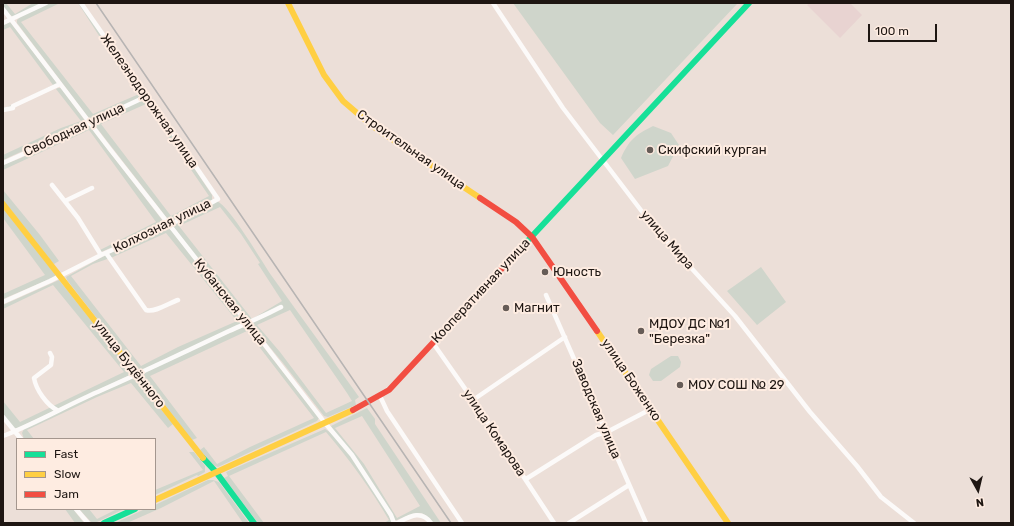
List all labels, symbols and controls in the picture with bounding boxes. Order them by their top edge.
scale bar [870,16,939,42]
text: 100 m [875,24,909,38]
street label: Железнодорожная улица [97,31,201,171]
street label: Свободная улица [21,100,127,160]
street label: Строительная улица [354,107,468,193]
place label: Скифский курган [658,142,767,158]
marker: Скифский курган [645,145,655,155]
street label: Колхозная улица [111,196,213,256]
street label: улица Мира [637,207,697,273]
street label: Кооперативная улица [428,235,534,347]
street label: Кубанская улица [190,256,270,348]
place label: Юность [553,264,601,280]
marker: Юность [540,267,550,277]
place label: Магнит [514,300,560,316]
marker: Магнит [501,303,511,313]
place label: МДОУ ДС №1 "Березка" [649,316,730,347]
street label: улица Будённого [90,317,168,411]
marker: МДОУ ДС №1 "Березка" [636,326,646,336]
street label: улица Боженко [598,336,664,424]
street label: Заводская улица [568,357,624,461]
place label: МОУ СОШ № 29 [688,377,785,393]
marker: МОУ СОШ № 29 [675,380,685,390]
street label: улица Комарова [459,386,529,480]
legend [16,438,156,510]
text: Fast [54,447,78,461]
text: Slow [54,467,81,481]
north arrow [958,470,998,510]
text: Jam [54,487,79,501]
text: N [975,495,985,509]

